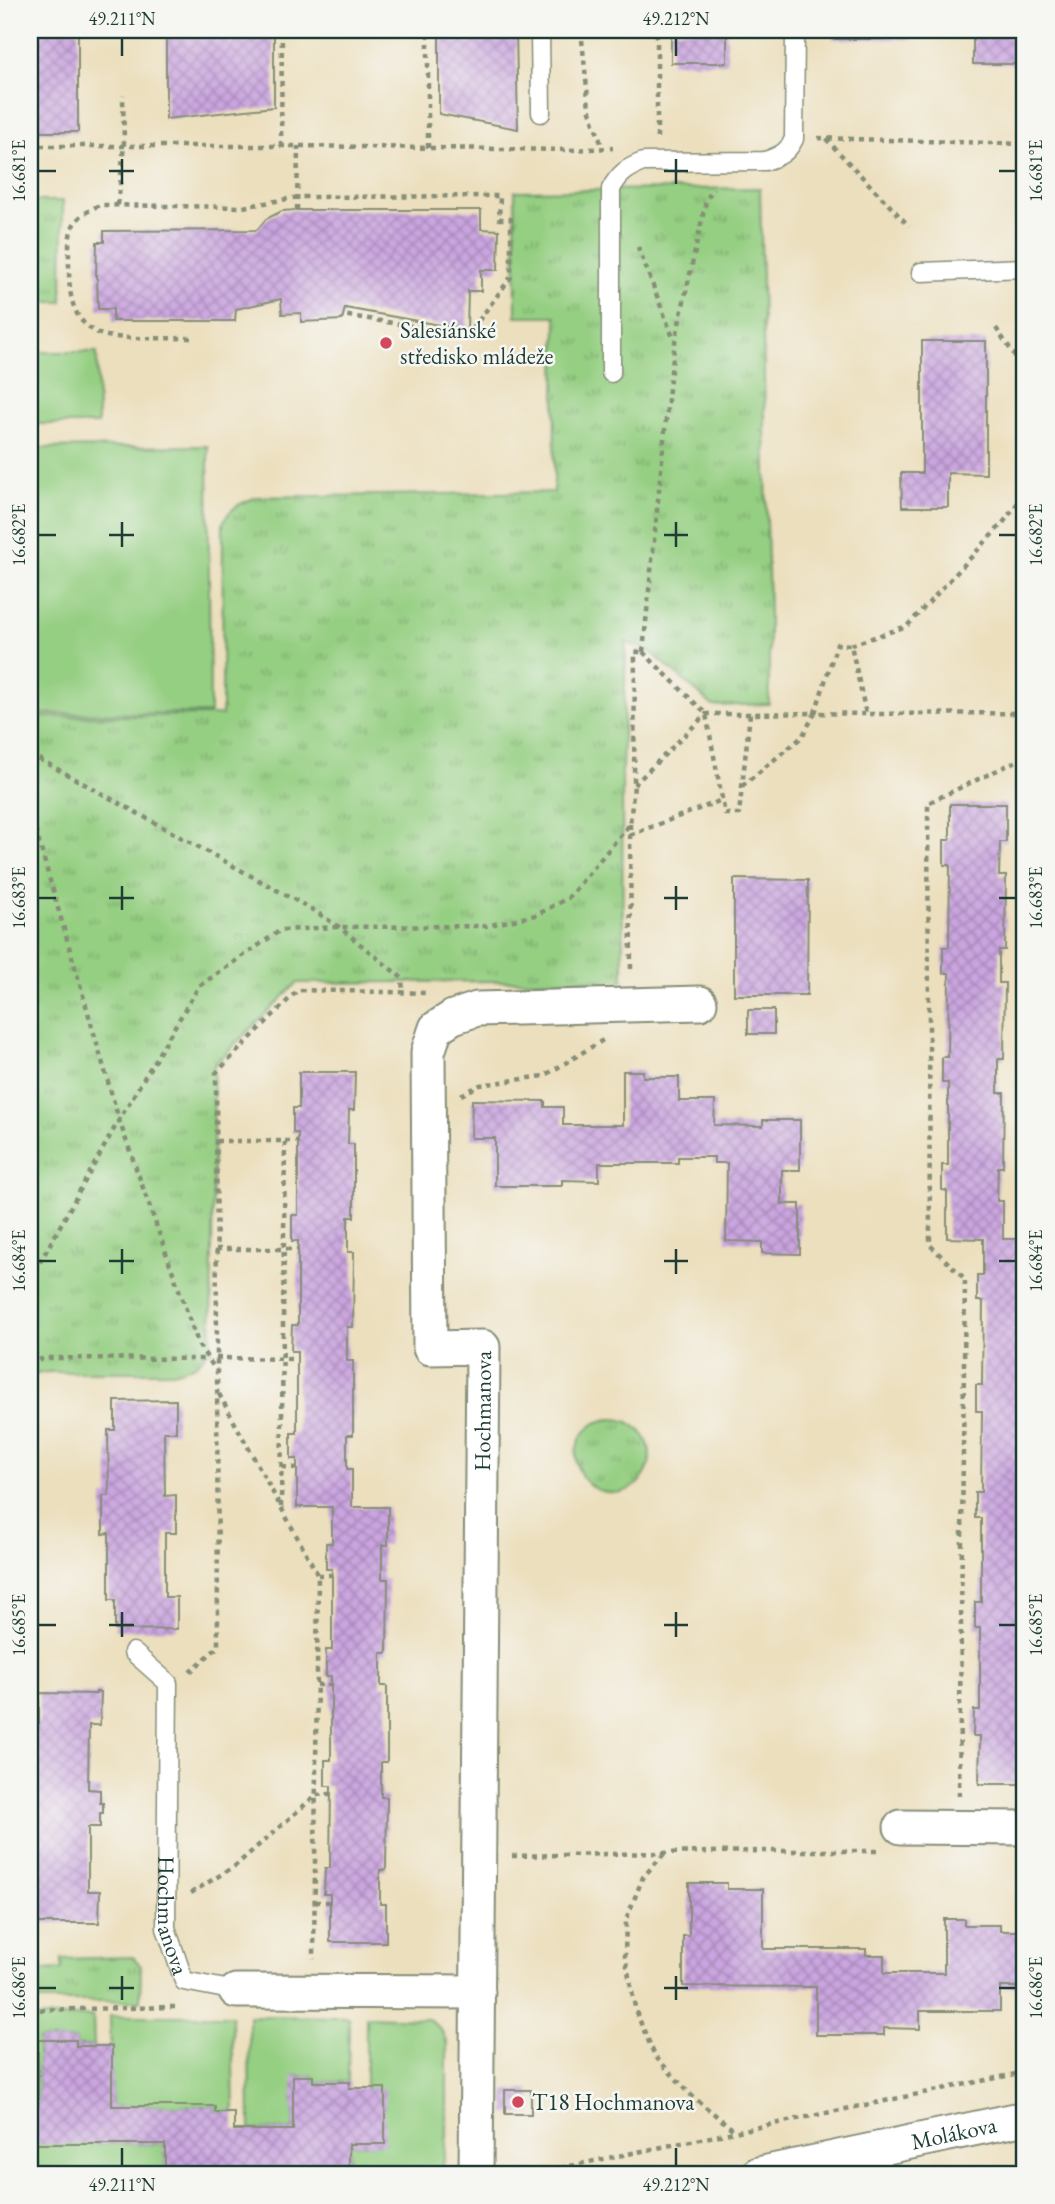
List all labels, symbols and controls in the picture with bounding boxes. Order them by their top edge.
text: 49.211°N [89,7,156,30]
text: 49.212°N [643,7,710,30]
text: 16.681°E [7,140,30,202]
text: 16.681°E [1024,140,1047,202]
place label: Salesiánské středisko mládeže [400,315,553,371]
marker: Salesiánské středisko mládeže [378,335,394,351]
text: 16.682°E [7,504,30,566]
text: 16.682°E [1024,504,1047,566]
text: 16.683°E [7,867,30,929]
text: 16.683°E [1024,867,1047,929]
text: 16.684°E [7,1230,30,1292]
text: 16.684°E [1024,1230,1047,1292]
street label: Hochmanova [467,1350,498,1471]
text: 16.685°E [7,1594,30,1656]
text: 16.685°E [1024,1594,1047,1656]
street label: Hochmanova [151,1856,196,1979]
text: 16.686°E [7,1957,30,2019]
text: 16.686°E [1024,1957,1047,2019]
place label: T18 Hochmanova [532,2087,695,2117]
marker: T18 Hochmanova [510,2094,526,2110]
street label: Molákova [908,2109,1000,2157]
text: 49.211°N [89,2173,156,2196]
text: 49.212°N [643,2173,710,2196]

